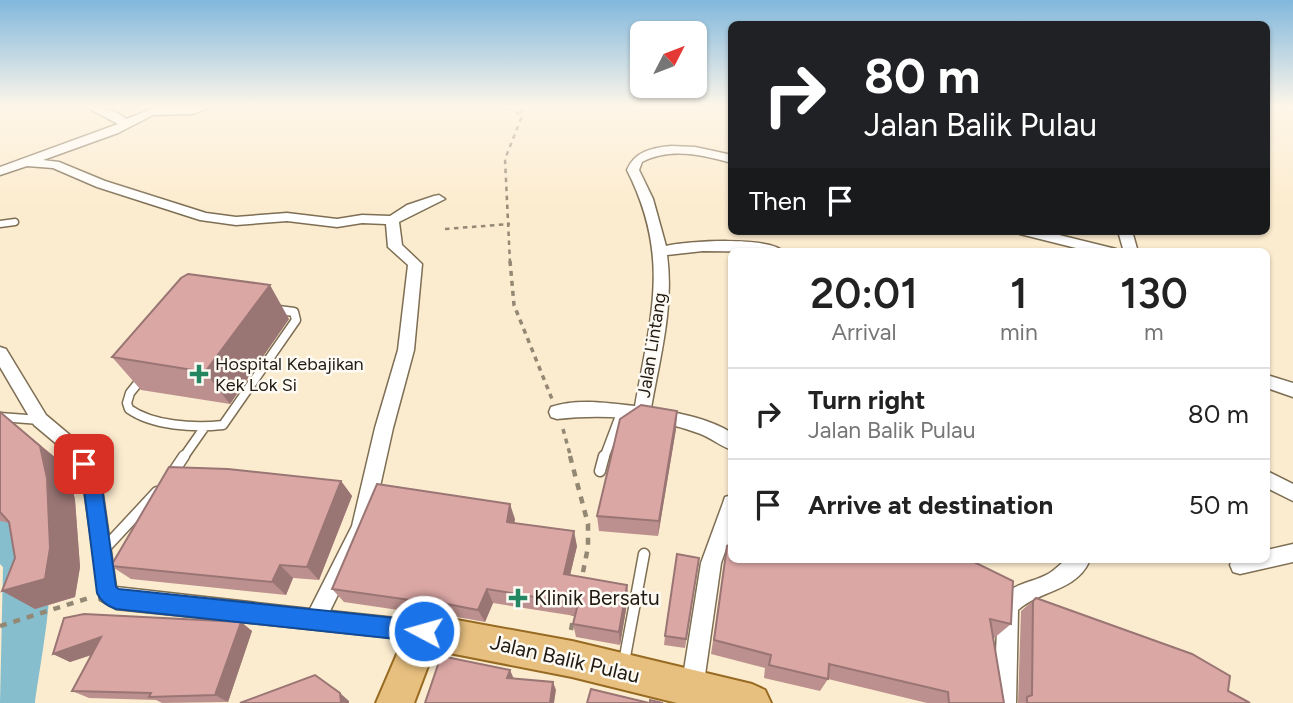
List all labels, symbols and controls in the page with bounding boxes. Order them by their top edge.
north arrow [630,21,707,98]
map controls [630,21,707,98]
text: 80 m [864,46,980,105]
icon: right [749,49,840,140]
text: Jalan Balik Pulau [864,106,1097,144]
icon: arrive [821,182,859,220]
text: Then [749,185,807,217]
text: 20:01 [810,268,918,319]
text: 1 [1010,268,1028,319]
text: 130 [1120,268,1188,319]
street label: Jalan Lintang [633,291,671,399]
text: Arrival [832,318,896,346]
text: min [1000,318,1038,346]
text: m [1144,318,1164,346]
place label: Hospital Kebajikan Kek Lok Si [215,353,364,396]
marker: Hospital Kebajikan Kek Lok Si [189,364,209,384]
text: Turn right [808,384,925,416]
icon: right [749,395,787,433]
text: 80 m [1188,398,1249,430]
text: Jalan Balik Pulau [808,416,976,444]
pin [54,434,114,494]
icon: arrive [65,445,103,483]
icon: arrive [749,486,787,524]
text: Arrive at destination [808,489,1053,521]
text: 50 m [1189,489,1249,521]
place label: Klinik Bersatu [534,585,660,610]
marker: Klinik Bersatu [508,588,528,608]
position arrow [387,594,461,668]
street label: Jalan Balik Pulau [488,629,642,688]

